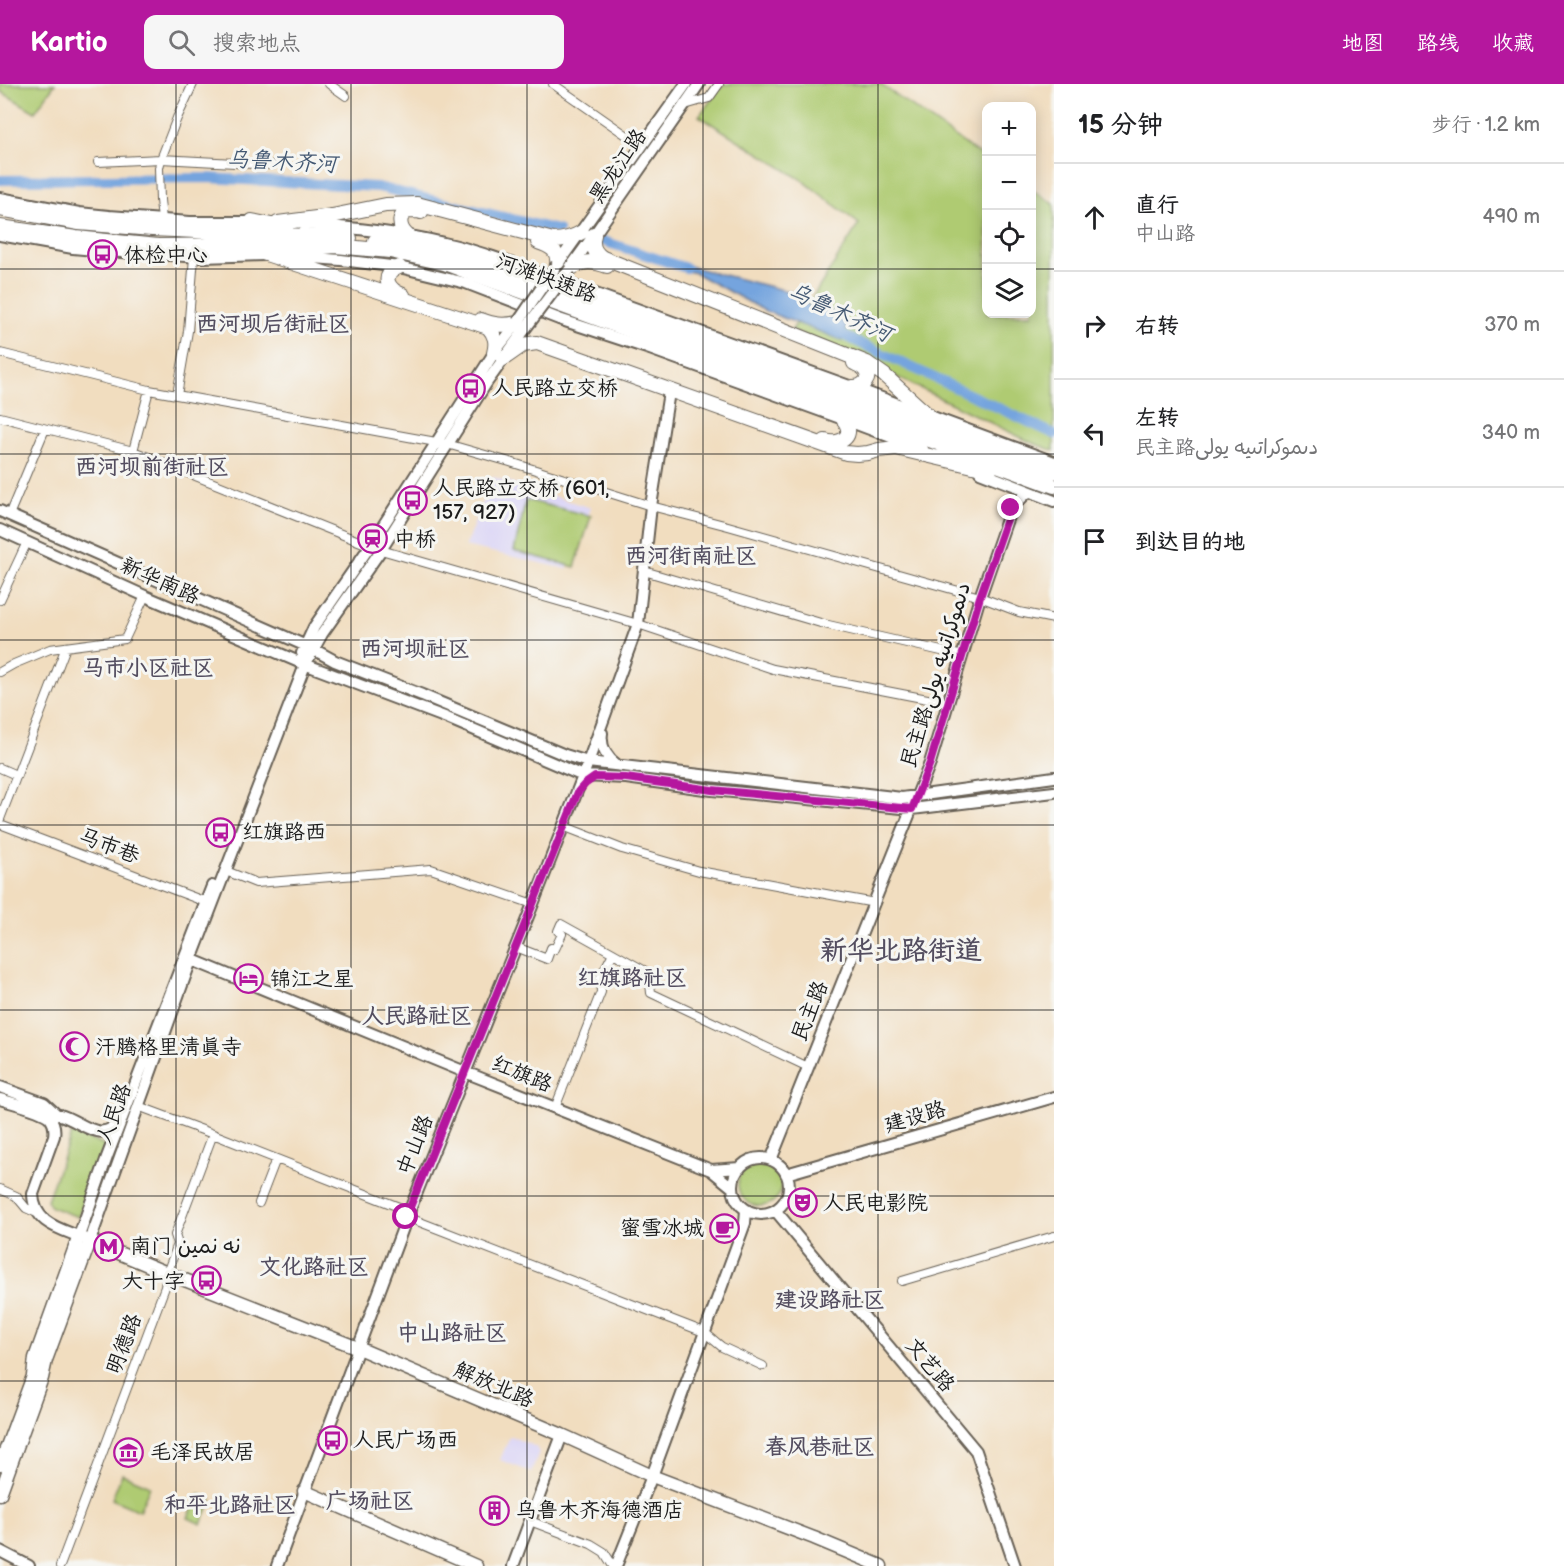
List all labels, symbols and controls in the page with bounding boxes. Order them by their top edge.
search box [144,15,564,69]
text: Kartio [30,26,108,59]
icon: search [165,26,198,59]
text: 搜索地点 [213,30,301,57]
text: 地图 [1342,31,1384,56]
text: 路线 [1417,31,1459,56]
text: 收藏 [1492,31,1534,56]
map controls [982,102,1036,318]
button: + [982,102,1036,156]
text: 15 分钟 [1078,110,1163,141]
text: 步行 · 1.2 km [1432,113,1540,137]
street label: 黑龙江路 [584,124,652,208]
water label: 乌鲁木齐河 [226,146,341,179]
button: − [982,156,1036,210]
text: 直行 [1135,192,1179,219]
icon: ahead [1078,201,1111,234]
text: 490 m [1483,205,1540,229]
button: locate [982,210,1036,264]
text: 中山路 [1135,222,1195,246]
bus stop icon: 体检中心 [87,239,119,271]
place label: 体检中心 [124,243,208,268]
street label: 河滩快速路 [492,248,600,308]
button: layers [982,264,1036,318]
water label: 乌鲁木齐河 [784,278,898,350]
icon: right [1078,309,1111,342]
district label: 西河坝后街社区 [196,311,350,338]
text: 右转 [1135,313,1179,340]
text: 370 m [1484,313,1540,337]
bus stop icon: 人民路立交桥 [455,372,487,404]
place label: 人民路立交桥 [492,376,618,401]
text: 左转 [1135,405,1179,432]
icon: left [1078,417,1111,450]
text: 340 m [1482,421,1540,445]
text: 民主路دىموكراتىيە يولى [1135,436,1318,460]
district label: 西河坝前街社区 [75,454,229,481]
place label: 人民路立交桥 (601, 157, 927) [433,476,609,525]
bus stop icon: 人民路立交桥 (601, 157, 927) [396,484,428,516]
route end [997,494,1023,520]
station icon: 中桥 [357,523,389,555]
icon: arrive [1078,525,1111,558]
place label: 中桥 [394,527,436,552]
text: 到达目的地 [1135,529,1245,556]
district label: 西河街南社区 [625,543,757,570]
street label: 新华南路 [117,552,203,610]
street label: 民主路دىموكراتىيە يولى [896,579,977,771]
district label: 西河坝社区 [360,636,470,663]
district label: 马市小区社区 [82,655,214,682]
bus stop icon: 红旗路西 [205,816,237,848]
place label: 红旗路西 [242,820,326,845]
street label: 马市巷 [75,823,143,869]
district label: 新华北路街道 [820,935,982,967]
hotel icon: 锦江之星 [233,963,265,995]
district label: 红旗路社区 [577,965,687,992]
place label: 锦江之星 [270,967,354,992]
street label: 民主路 [787,977,833,1045]
district label: 人民路社区 [362,1003,472,1030]
mosque icon: 汗腾格里清真寺 [58,1031,90,1063]
place label: 汗腾格里清真寺 [95,1035,242,1060]
street label: 红旗路 [488,1051,556,1097]
street label: 人民路 [91,1080,137,1148]
street label: 建设路 [881,1096,949,1138]
street label: 中山路 [392,1111,438,1179]
theatre icon: 人民电影院 [786,1187,818,1219]
place label: 人民电影院 [823,1191,928,1216]
route start [392,1203,418,1229]
cafe icon: 蜜雪冰城 [709,1212,741,1244]
place label: 蜜雪冰城 [620,1216,704,1241]
metro station icon: 南门 نە نمين [93,1230,125,1262]
place label: 南门 نە نمين [130,1234,241,1259]
district label: 文化路社区 [259,1254,369,1281]
bus stop icon: 大十字 [190,1265,222,1297]
place label: 大十字 [122,1269,185,1294]
district label: 建设路社区 [775,1287,885,1314]
street label: 明德路 [101,1310,147,1378]
district label: 中山路社区 [397,1320,507,1347]
street label: 文艺路 [900,1333,960,1397]
street label: 解放北路 [450,1357,538,1413]
bus stop icon: 人民广场西 [316,1424,348,1456]
place label: 人民广场西 [353,1428,458,1453]
district label: 春风巷社区 [765,1434,875,1461]
museum icon: 毛泽民故居 [113,1436,145,1468]
place label: 毛泽民故居 [150,1440,255,1465]
district label: 广场社区 [326,1488,414,1515]
district label: 和平北路社区 [164,1492,296,1519]
building icon: 乌鲁木齐海德酒店 [479,1494,511,1526]
place label: 乌鲁木齐海德酒店 [516,1498,684,1523]

